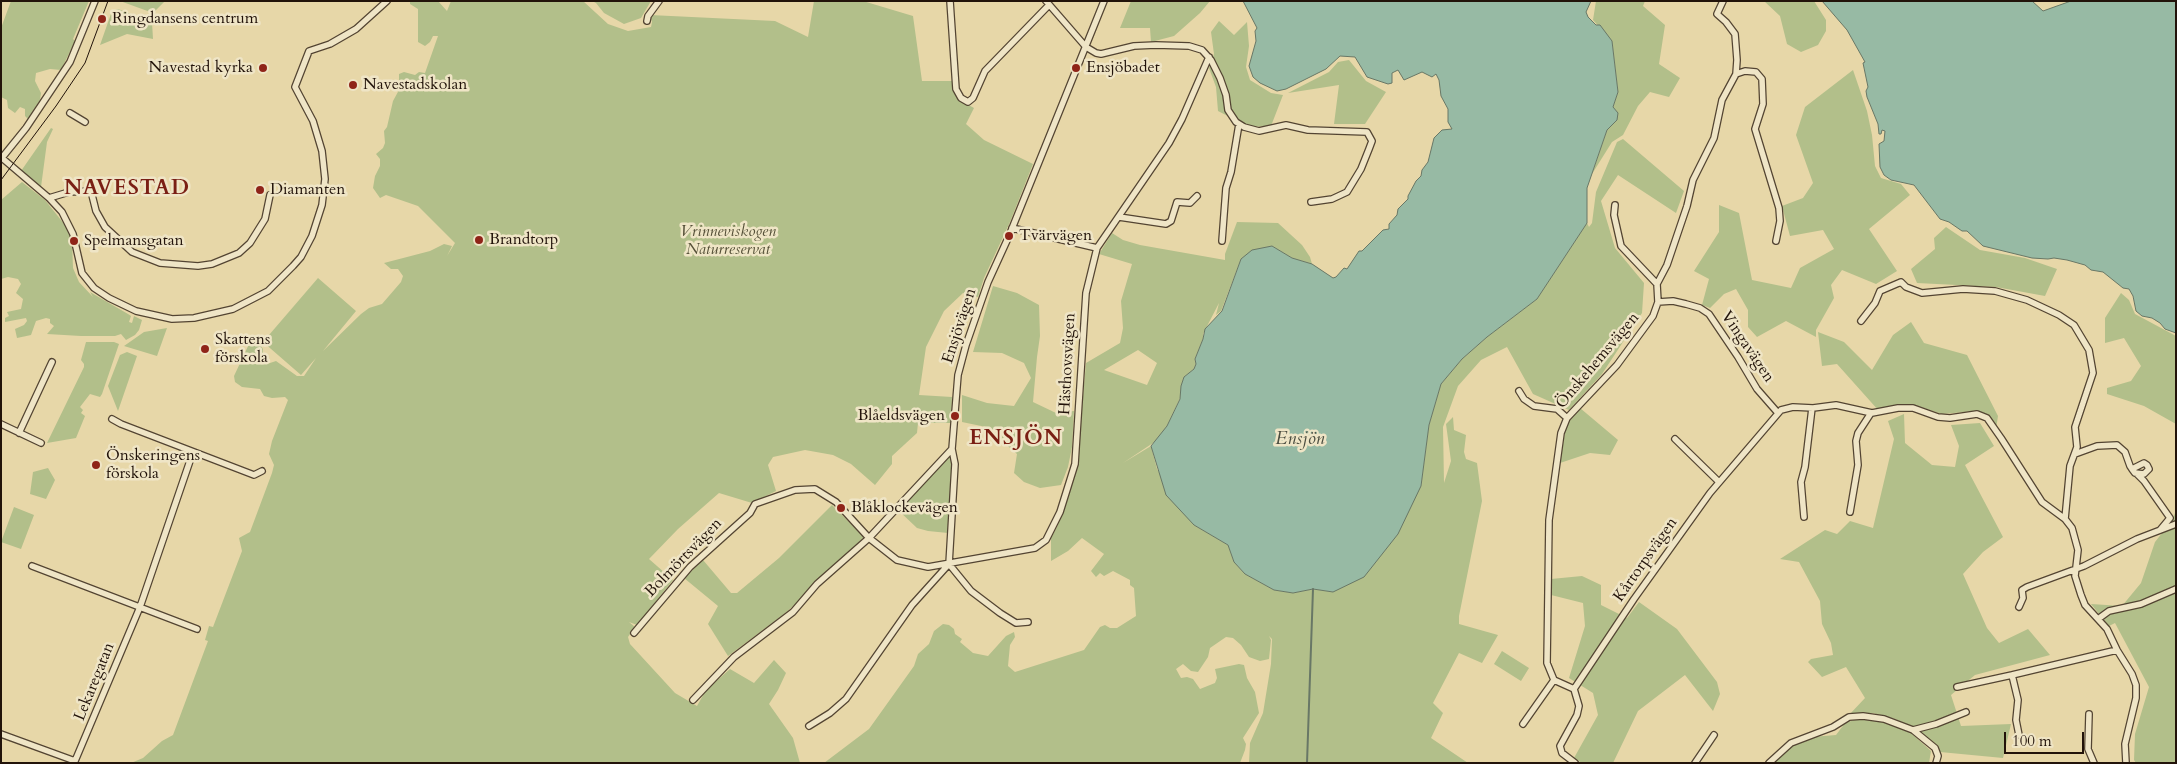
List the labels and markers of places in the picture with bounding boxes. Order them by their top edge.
place label: Ringdansens centrum [112,9,258,29]
marker: Ringdansens centrum [96,13,108,25]
place label: Navestad kyrka [149,58,253,78]
place label: Ensjöbadet [1086,58,1160,78]
marker: Navestad kyrka [257,62,269,74]
marker: Ensjöbadet [1070,62,1082,74]
place label: Navestadskolan [363,75,467,95]
marker: Navestadskolan [347,79,359,91]
place label: Diamanten [270,180,345,200]
marker: Diamanten [254,184,266,196]
place label: Tvärvägen [1019,226,1092,246]
place label: Brandtorp [489,230,558,250]
marker: Tvärvägen [1003,230,1015,242]
place label: Spelmansgatan [84,231,184,251]
marker: Brandtorp [473,234,485,246]
marker: Spelmansgatan [68,235,80,247]
place label: Skattens förskola [215,330,270,368]
marker: Skattens förskola [199,343,211,355]
place label: Blåeldsvägen [857,406,945,426]
marker: Blåeldsvägen [949,410,961,422]
place label: Önskeringens förskola [106,446,200,484]
marker: Önskeringens förskola [90,459,102,471]
place label: Blåklockevägen [851,498,958,518]
marker: Blåklockevägen [835,502,847,514]

